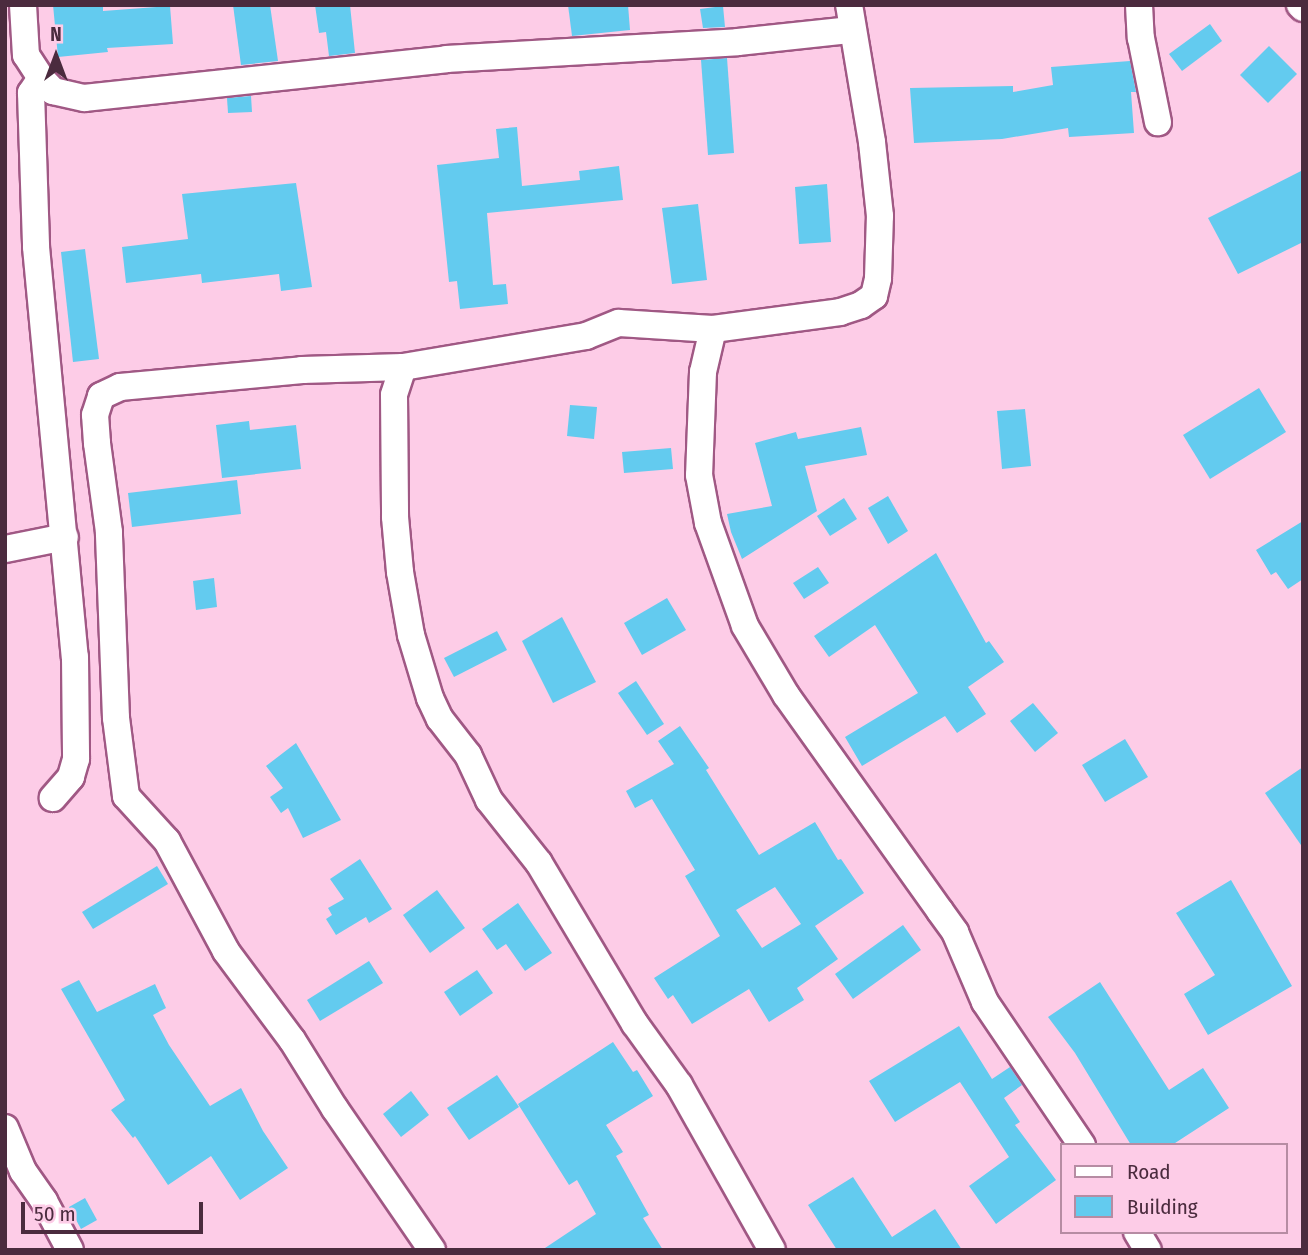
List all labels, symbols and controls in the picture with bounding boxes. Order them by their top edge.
north arrow [21,21,91,91]
text: N [50,23,62,46]
legend [1060,1143,1287,1234]
text: Road [1127,1159,1171,1185]
scale bar [24,1188,206,1232]
text: Building [1127,1194,1198,1220]
text: 50 m [34,1201,76,1227]

